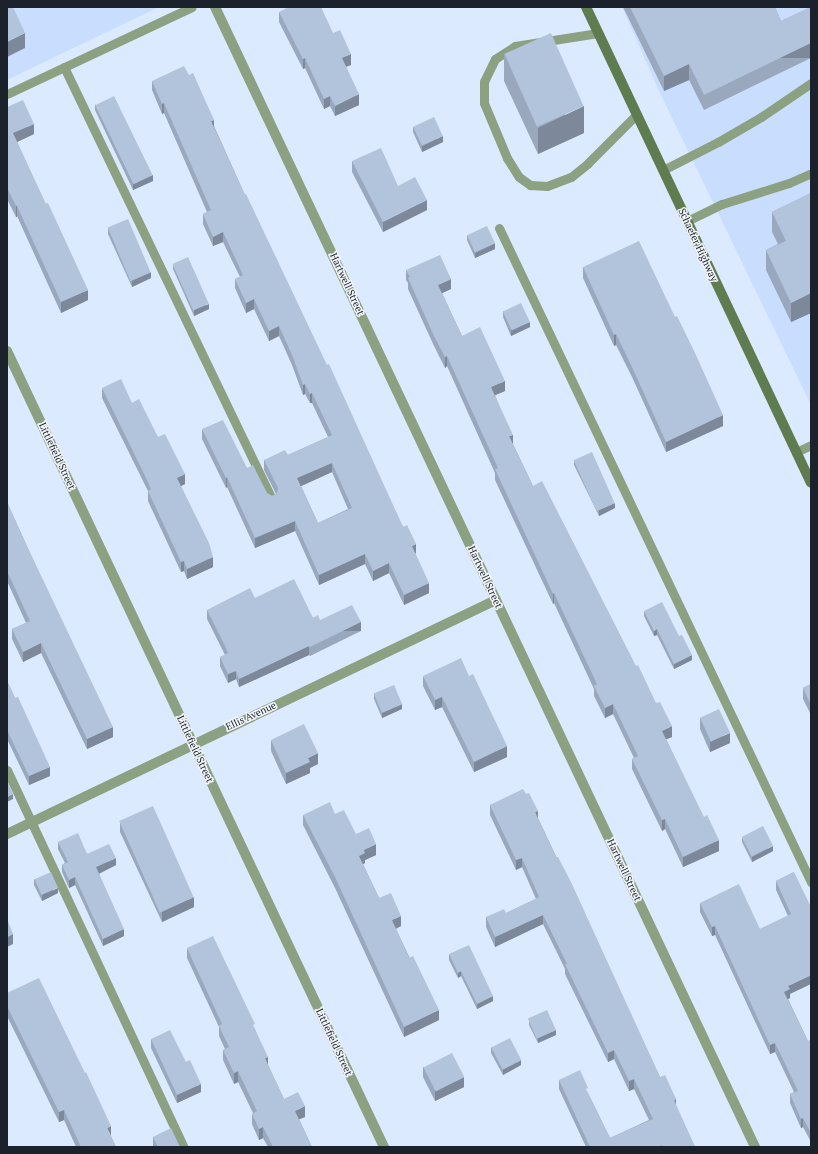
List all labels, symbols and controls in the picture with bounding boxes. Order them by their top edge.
street label: Schaefer Highway [676,207,720,283]
street label: Hartwell Street [327,251,367,317]
street label: Littlefield Street [36,421,78,491]
street label: Hartwell Street [465,544,505,610]
street label: Ellis Avenue [224,699,278,733]
street label: Littlefield Street [174,714,216,784]
street label: Hartwell Street [604,837,644,903]
street label: Littlefield Street [313,1007,355,1077]

